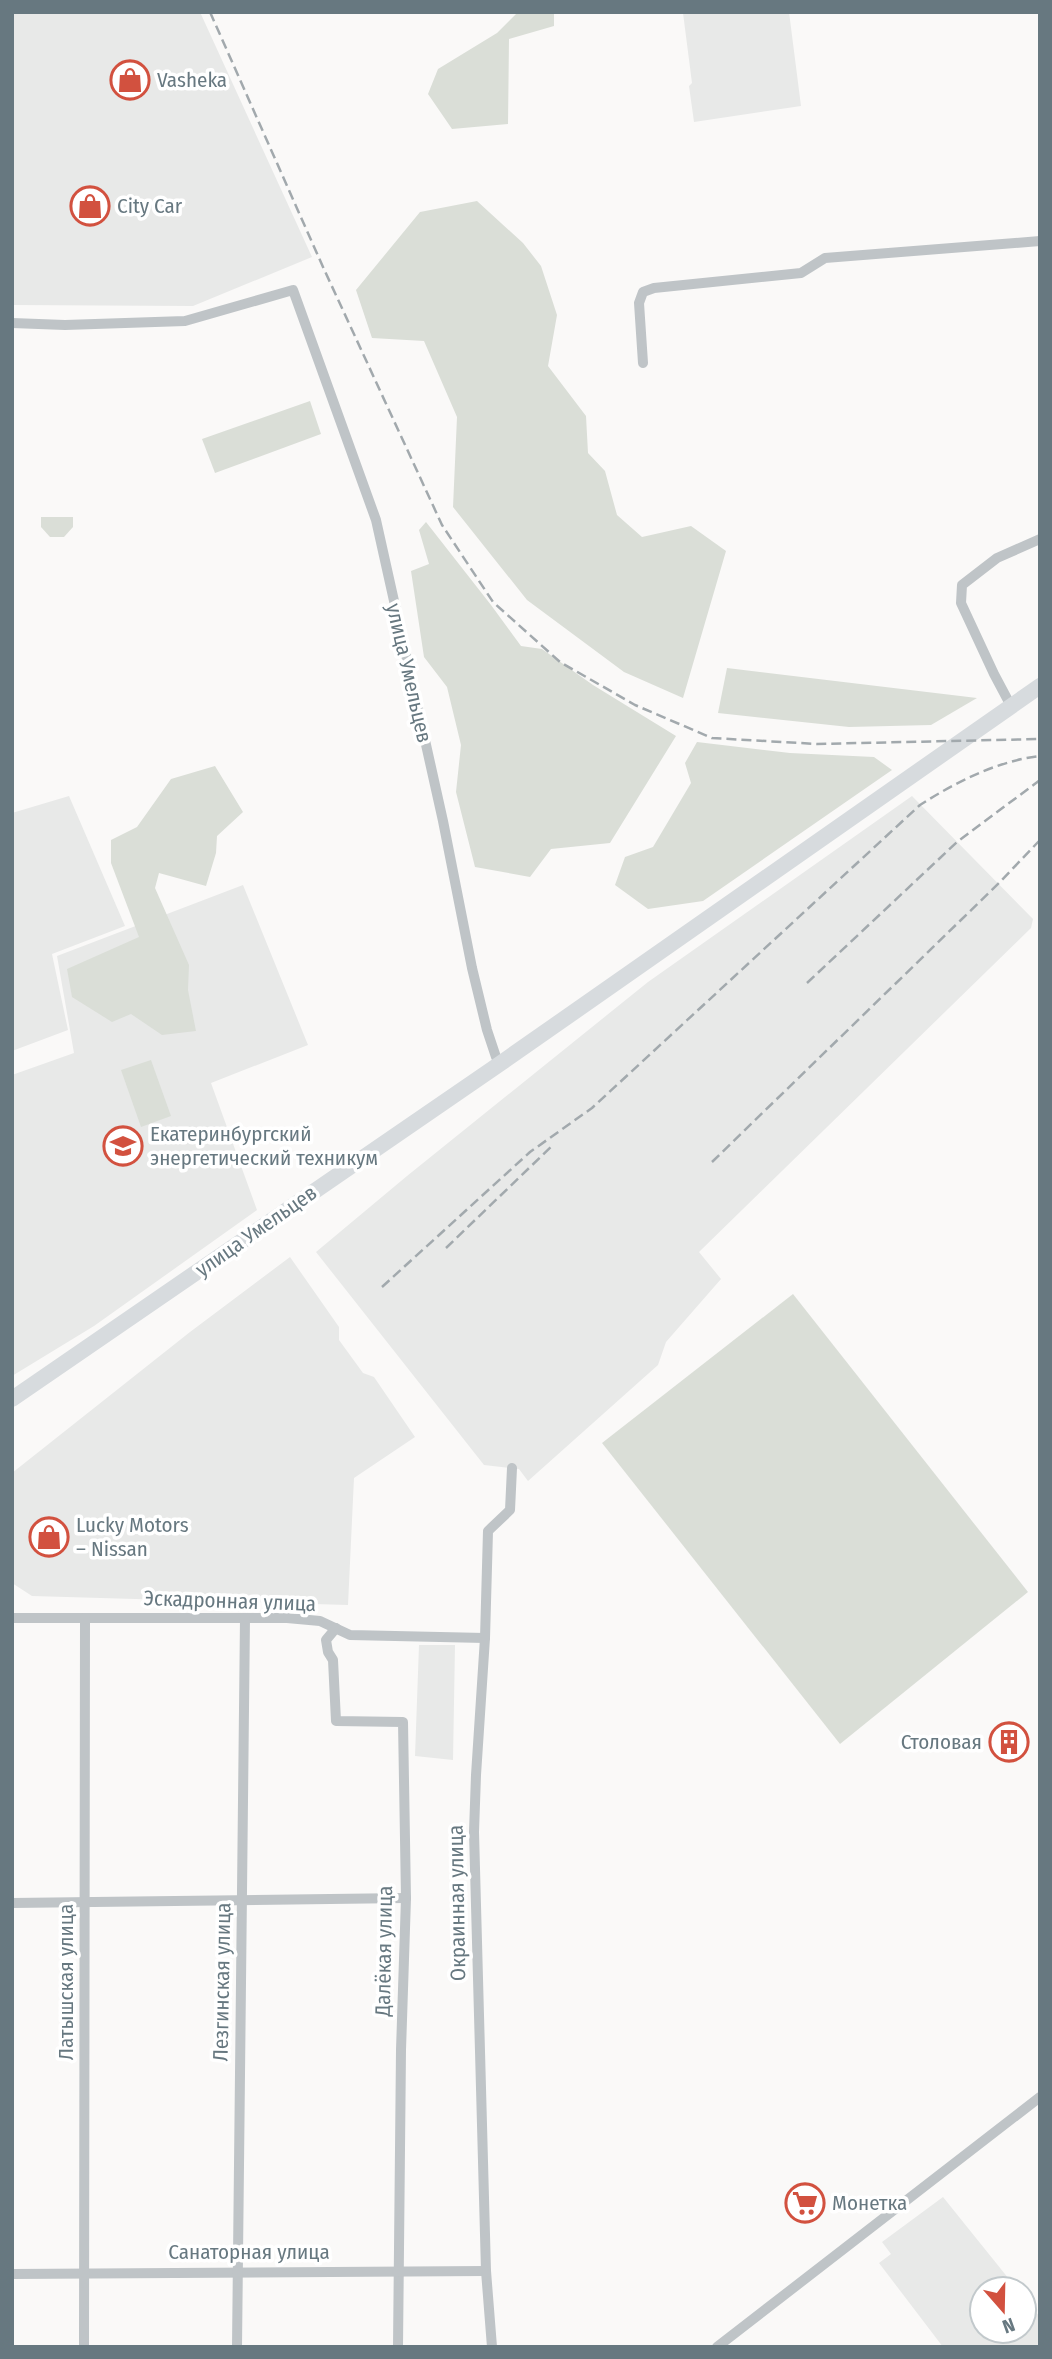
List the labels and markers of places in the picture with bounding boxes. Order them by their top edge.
shop icon: Vasheka [109,59,151,101]
place label: Vasheka [157,67,227,93]
shop icon: City Car [69,185,111,227]
place label: City Car [117,193,183,219]
place label: Екатеринбургский энергетический техникум [150,1121,378,1171]
school or university icon: Екатеринбургский энергетический техникум [102,1125,144,1167]
place label: Lucky Motors – Nissan [76,1512,189,1562]
shop icon: Lucky Motors – Nissan [28,1516,70,1558]
building icon: Столовая [988,1721,1030,1763]
place label: Столовая [901,1729,982,1755]
supermarket icon: Монетка [784,2182,826,2224]
place label: Монетка [832,2190,907,2216]

